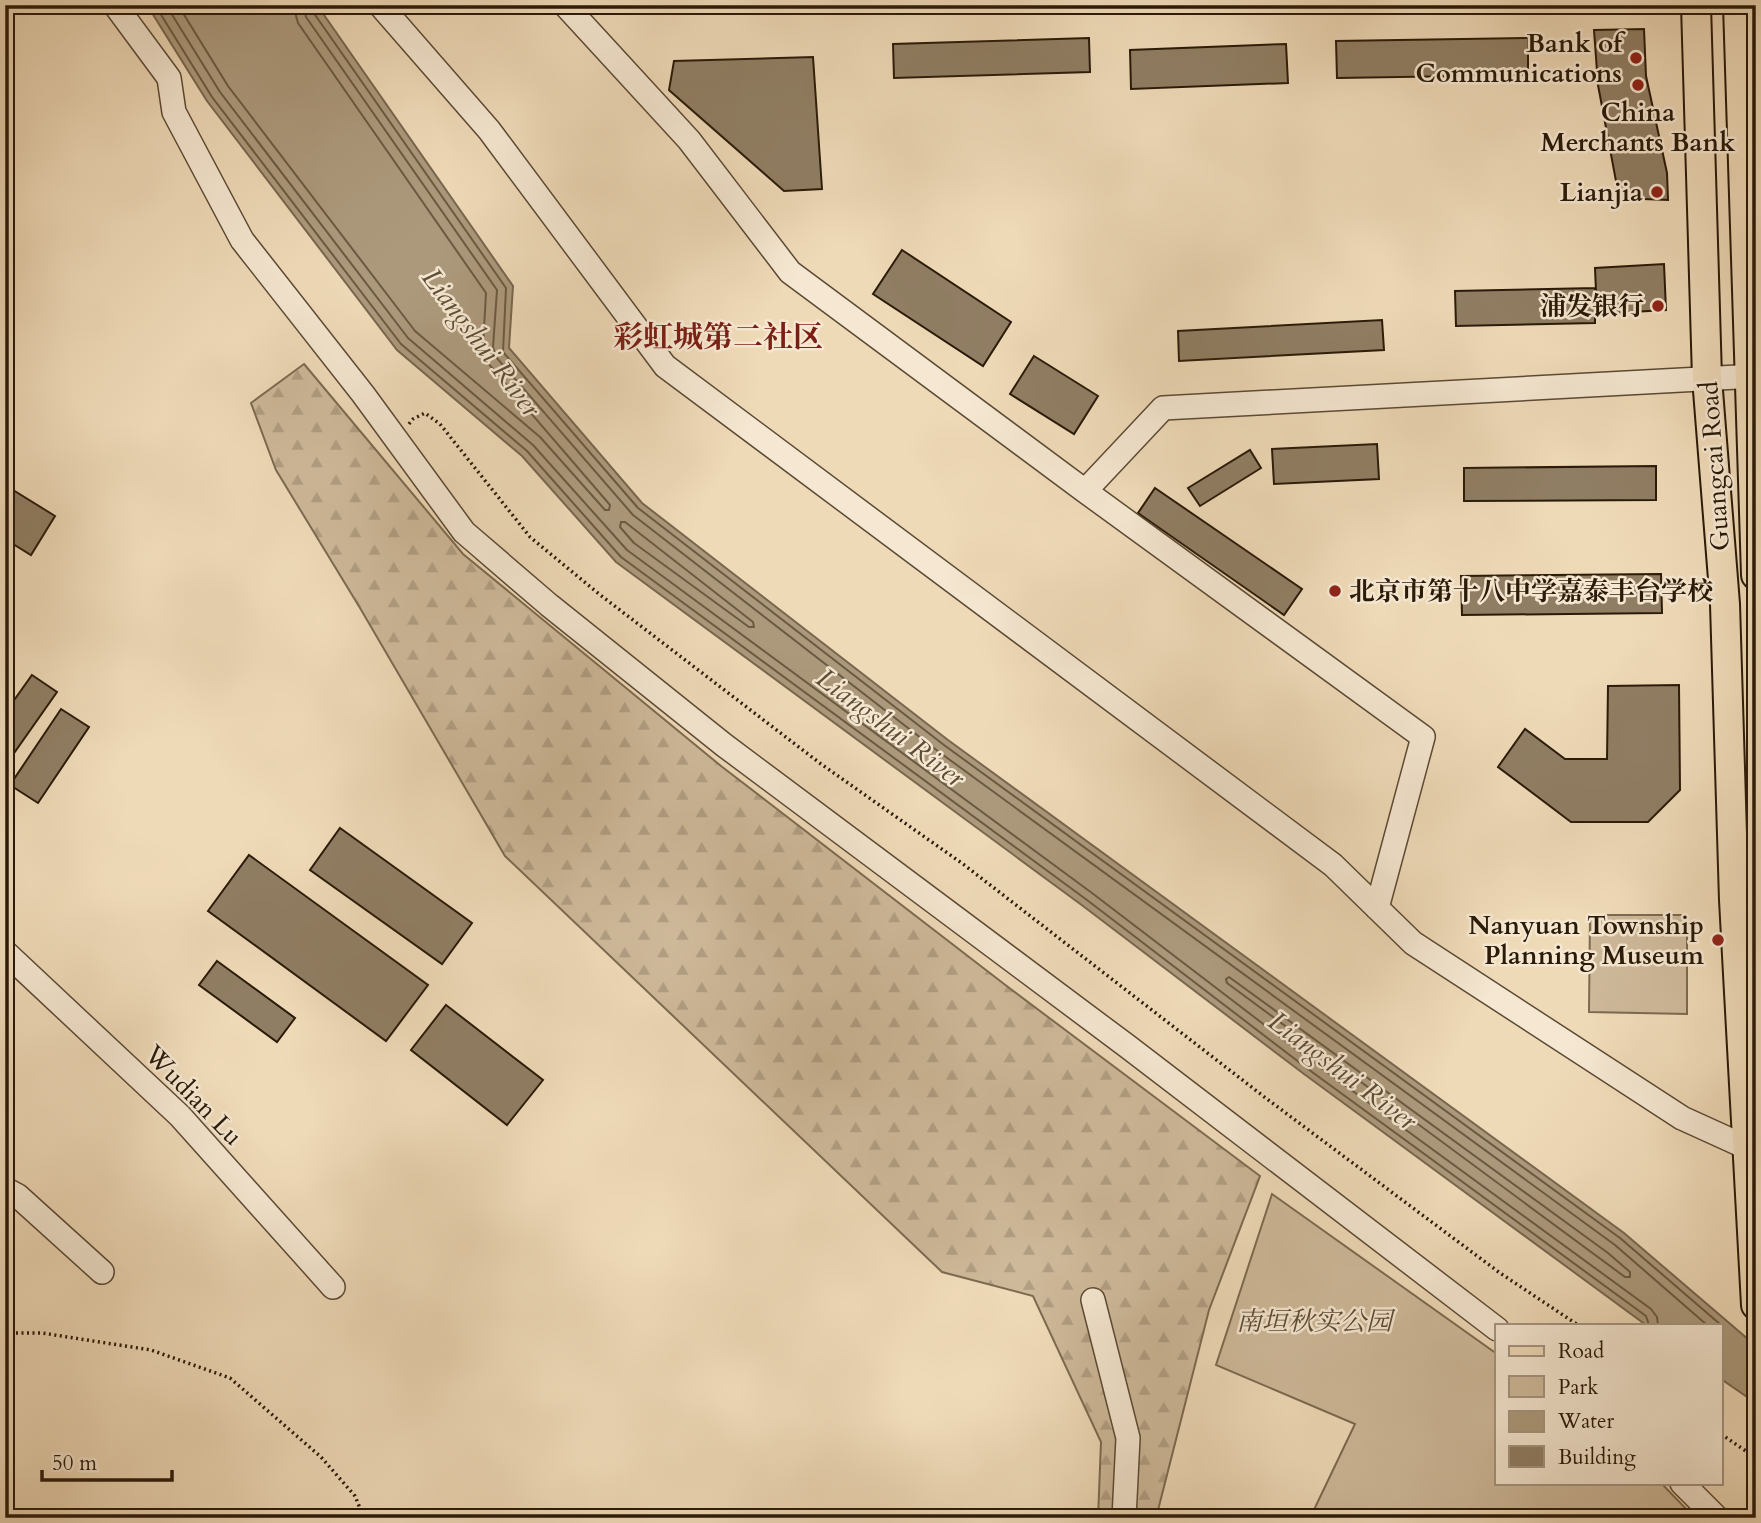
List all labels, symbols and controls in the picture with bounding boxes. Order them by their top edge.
place label: Bank of Communications [1415,26,1626,91]
marker: Bank of Communications [1628,50,1644,66]
marker: China Merchants Bank [1630,77,1646,93]
place label: China Merchants Bank [1541,95,1736,160]
place label: Lianjia [1560,175,1643,210]
marker: Lianjia [1649,184,1665,200]
water label: Liangshui River [413,260,550,425]
place label: 浦发银行 [1540,289,1644,324]
marker: 浦发银行 [1650,298,1666,314]
district label: 彩虹城第二社区 [613,317,823,358]
street label: Guangcai Road [1691,380,1738,552]
place label: 北京市第十八中学嘉泰丰台学校 [1349,574,1713,609]
marker: 北京市第十八中学嘉泰丰台学校 [1327,583,1343,599]
water label: Liangshui River [808,659,973,797]
place label: Nanyuan Township Planning Museum [1468,908,1704,973]
marker: Nanyuan Township Planning Museum [1710,932,1726,948]
water label: Liangshui River [1260,1002,1425,1140]
street label: Wudian Lu [136,1037,250,1153]
park label: 南垣秋实公园 [1236,1304,1396,1339]
legend [1495,1324,1722,1484]
text: Road [1558,1337,1604,1366]
text: Park [1558,1373,1599,1402]
text: Water [1557,1407,1614,1436]
scale bar [42,1439,172,1483]
text: Building [1558,1443,1636,1472]
text: 50 m [52,1449,97,1478]

